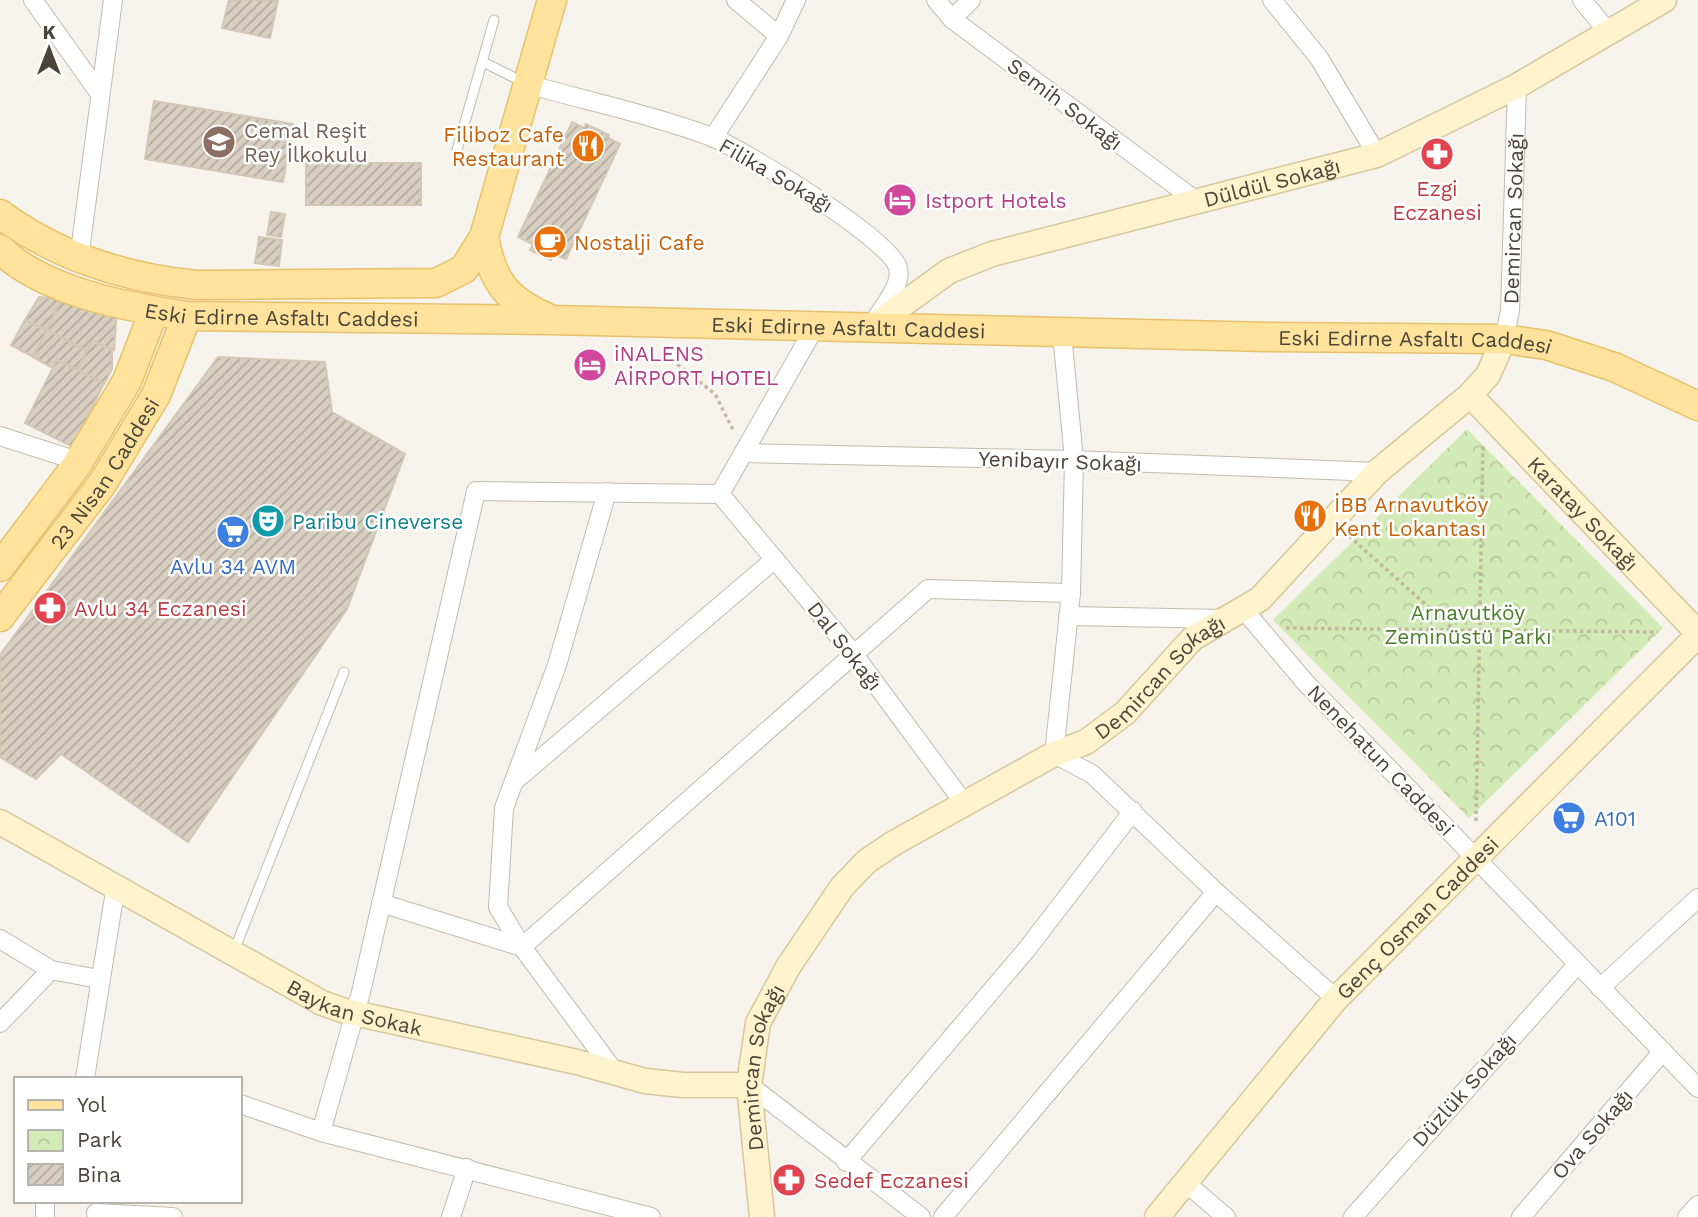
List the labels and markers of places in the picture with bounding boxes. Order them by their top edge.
place label: Cemal Reşit Rey İlkokulu [244,118,368,167]
place label: Filiboz Cafe Restaurant [443,122,564,171]
school or university icon: Cemal Reşit Rey İlkokulu [200,123,238,161]
restaurant icon: Filiboz Cafe Restaurant [569,127,607,165]
pharmacy icon: Ezgi Eczanesi [1418,135,1456,173]
place label: Ezgi Eczanesi [1392,176,1482,225]
hotel icon: Istport Hotels [881,181,919,219]
place label: Istport Hotels [925,188,1067,213]
cafe icon: Nostalji Cafe [531,223,569,261]
place label: Nostalji Cafe [574,230,705,255]
place label: iNALENS AİRPORT HOTEL [614,341,779,390]
hotel icon: iNALENS AİRPORT HOTEL [571,346,609,384]
place label: İBB Arnavutköy Kent Lokantası [1334,492,1488,541]
restaurant icon: İBB Arnavutköy Kent Lokantası [1291,497,1329,535]
theatre icon: Paribu Cineverse [249,502,287,540]
place label: Paribu Cineverse [292,509,463,534]
supermarket icon: Avlu 34 AVM [214,513,252,551]
place label: Avlu 34 AVM [170,554,296,579]
pharmacy icon: Avlu 34 Eczanesi [31,589,69,627]
place label: Avlu 34 Eczanesi [74,596,247,621]
supermarket icon: A101 [1550,799,1588,837]
place label: A101 [1594,806,1636,831]
pharmacy icon: Sedef Eczanesi [770,1161,808,1199]
place label: Sedef Eczanesi [814,1168,969,1193]

